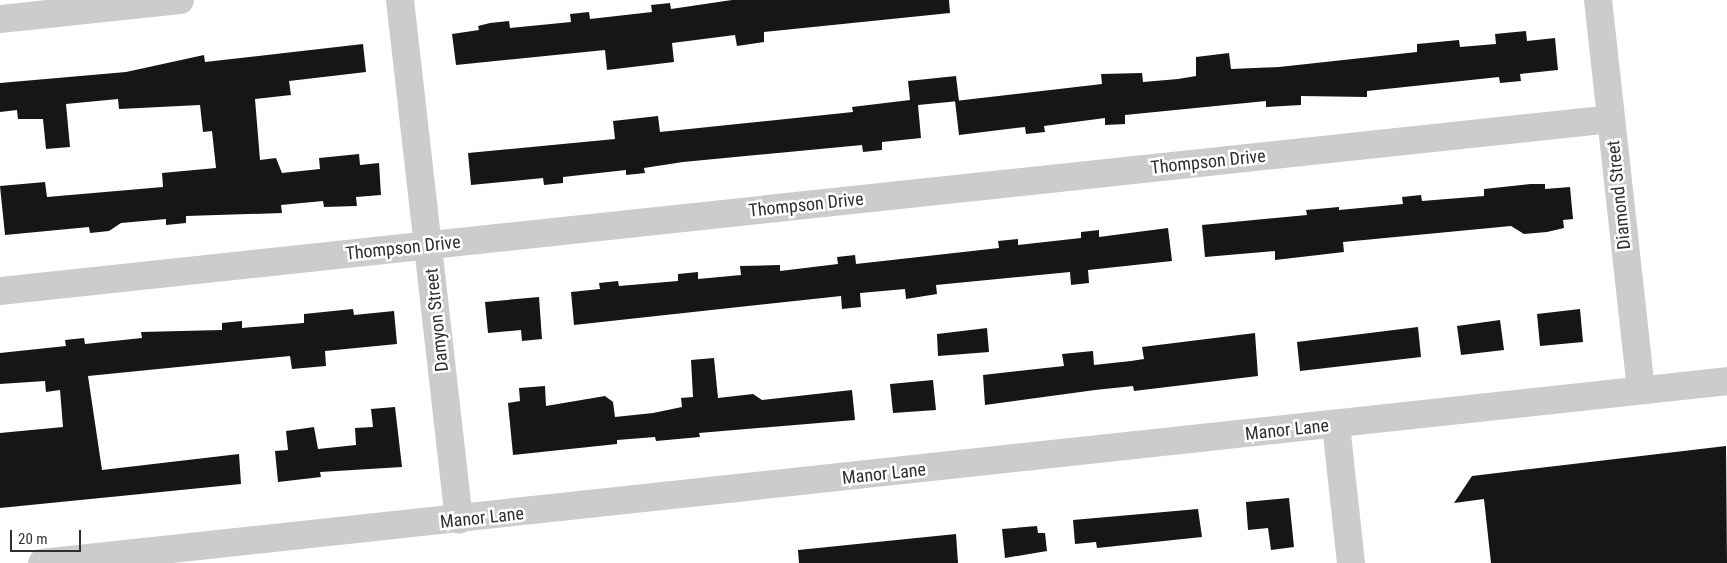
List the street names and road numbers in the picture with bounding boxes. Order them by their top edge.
street label: Diamond Street [1603,139,1635,251]
street label: Thompson Drive [1149,145,1267,179]
street label: Thompson Drive [747,188,865,222]
street label: Thompson Drive [344,231,462,265]
street label: Damyon Street [421,267,453,373]
street label: Manor Lane [1244,415,1330,445]
street label: Manor Lane [841,459,927,489]
street label: Manor Lane [439,503,525,533]

